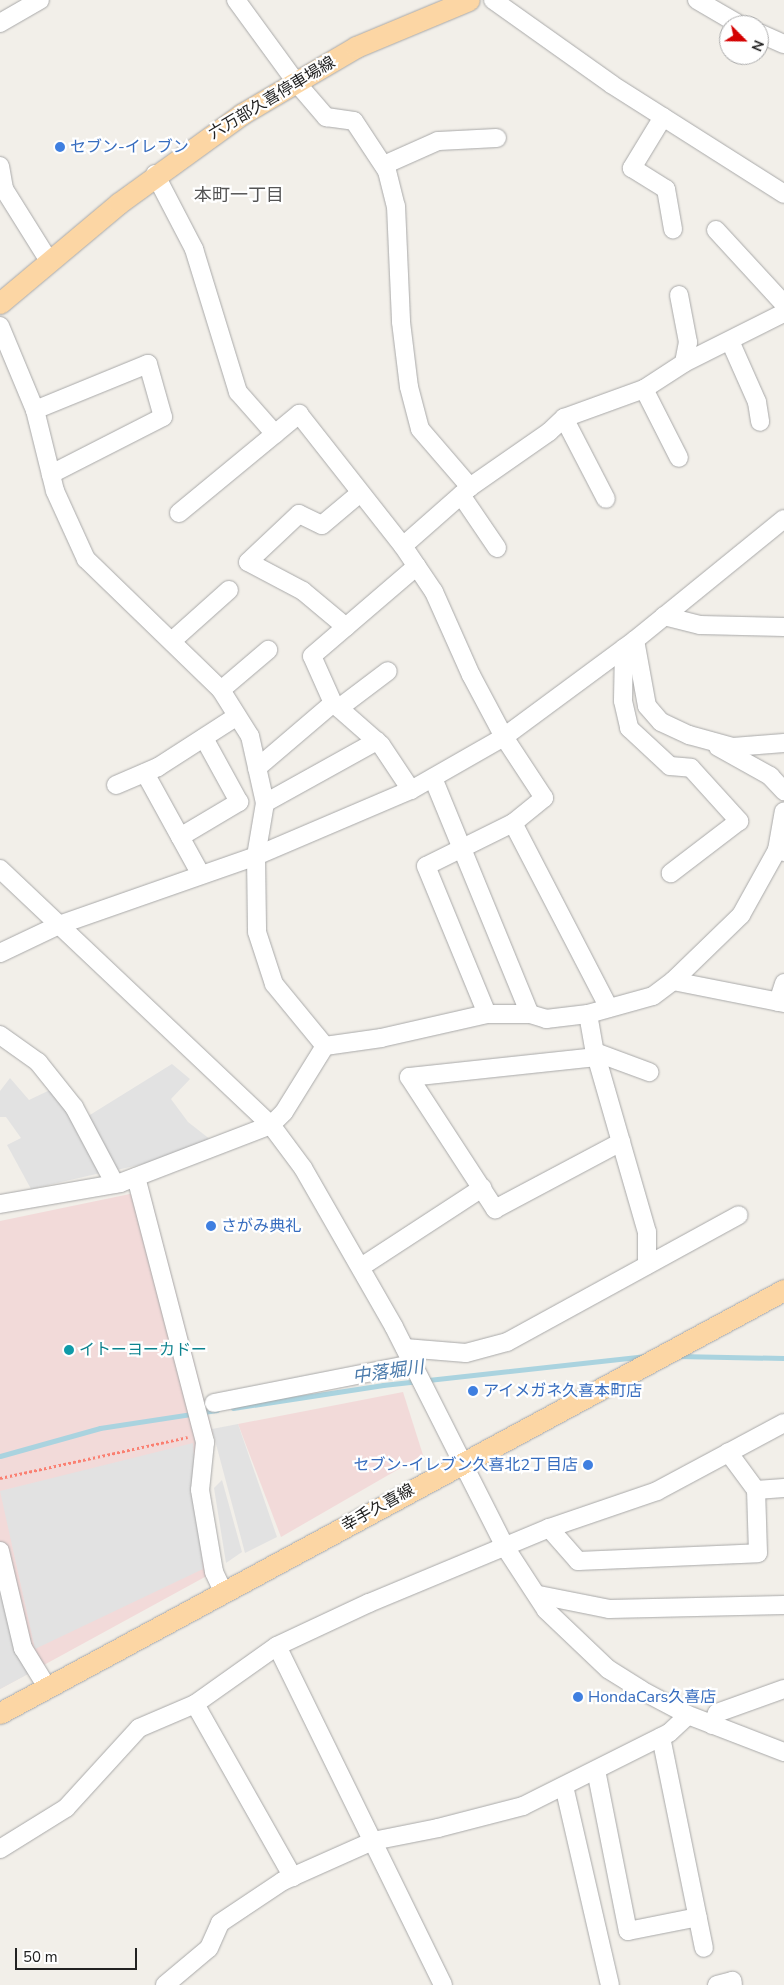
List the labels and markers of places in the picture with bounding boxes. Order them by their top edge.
place label: セブン-イレブン [70,137,189,157]
marker: セブン-イレブン [54,141,66,153]
place label: さがみ典礼 [221,1216,301,1236]
marker: さがみ典礼 [205,1220,217,1232]
place label: イトーヨーカドー [79,1340,207,1360]
marker: イトーヨーカドー [63,1344,75,1356]
place label: アイメガネ久喜本町店 [483,1381,643,1401]
marker: アイメガネ久喜本町店 [467,1385,479,1397]
place label: セブン-イレブン久喜北2丁目店 [354,1455,578,1475]
marker: セブン-イレブン久喜北2丁目店 [582,1459,594,1471]
place label: HondaCars久喜店 [588,1687,716,1707]
marker: HondaCars久喜店 [572,1691,584,1703]

